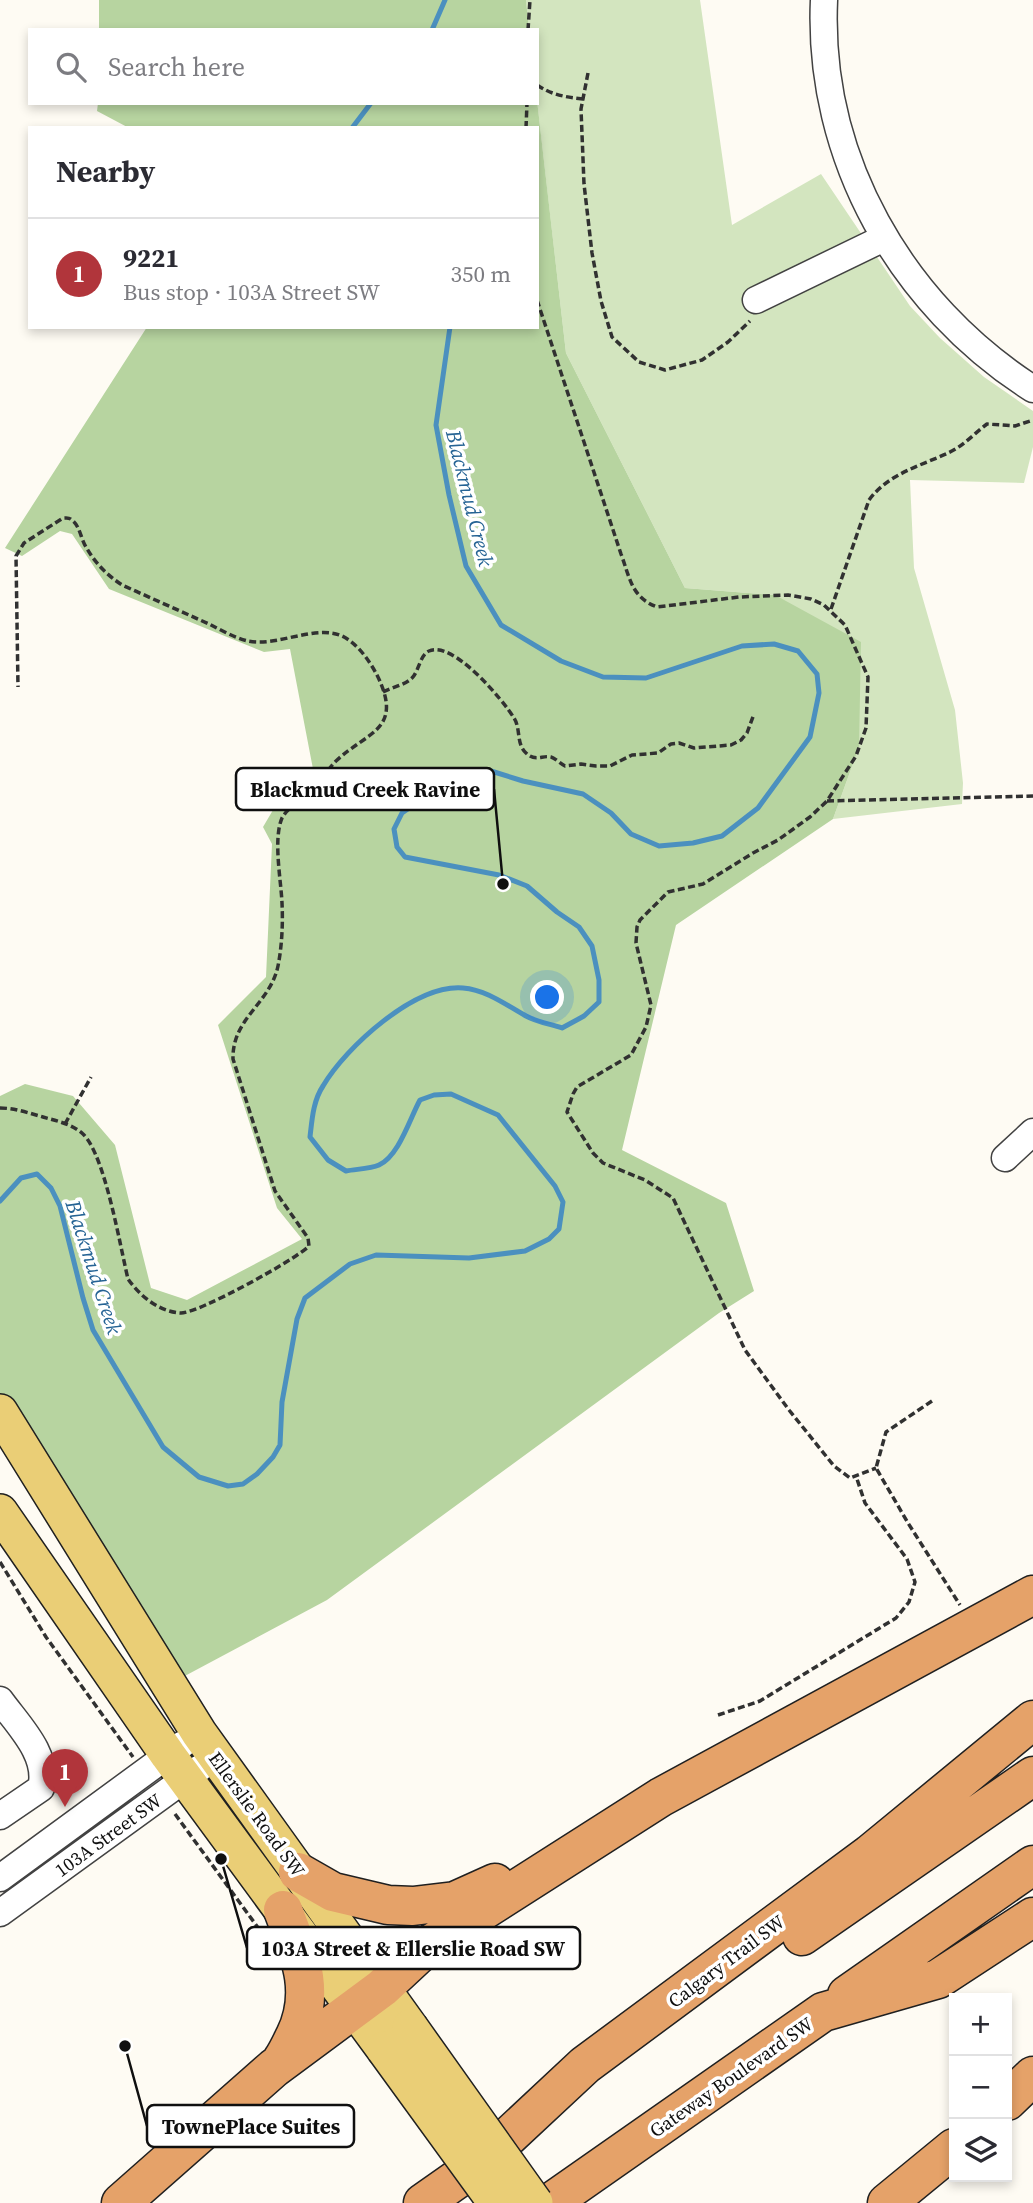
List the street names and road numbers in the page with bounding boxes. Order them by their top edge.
street label: Ellerslie Road SW [203,1746,312,1882]
street label: 103A Street SW [49,1787,167,1883]
street label: Calgary Trail SW [662,1908,790,2013]
street label: Gateway Boulevard SW [644,2010,818,2143]

